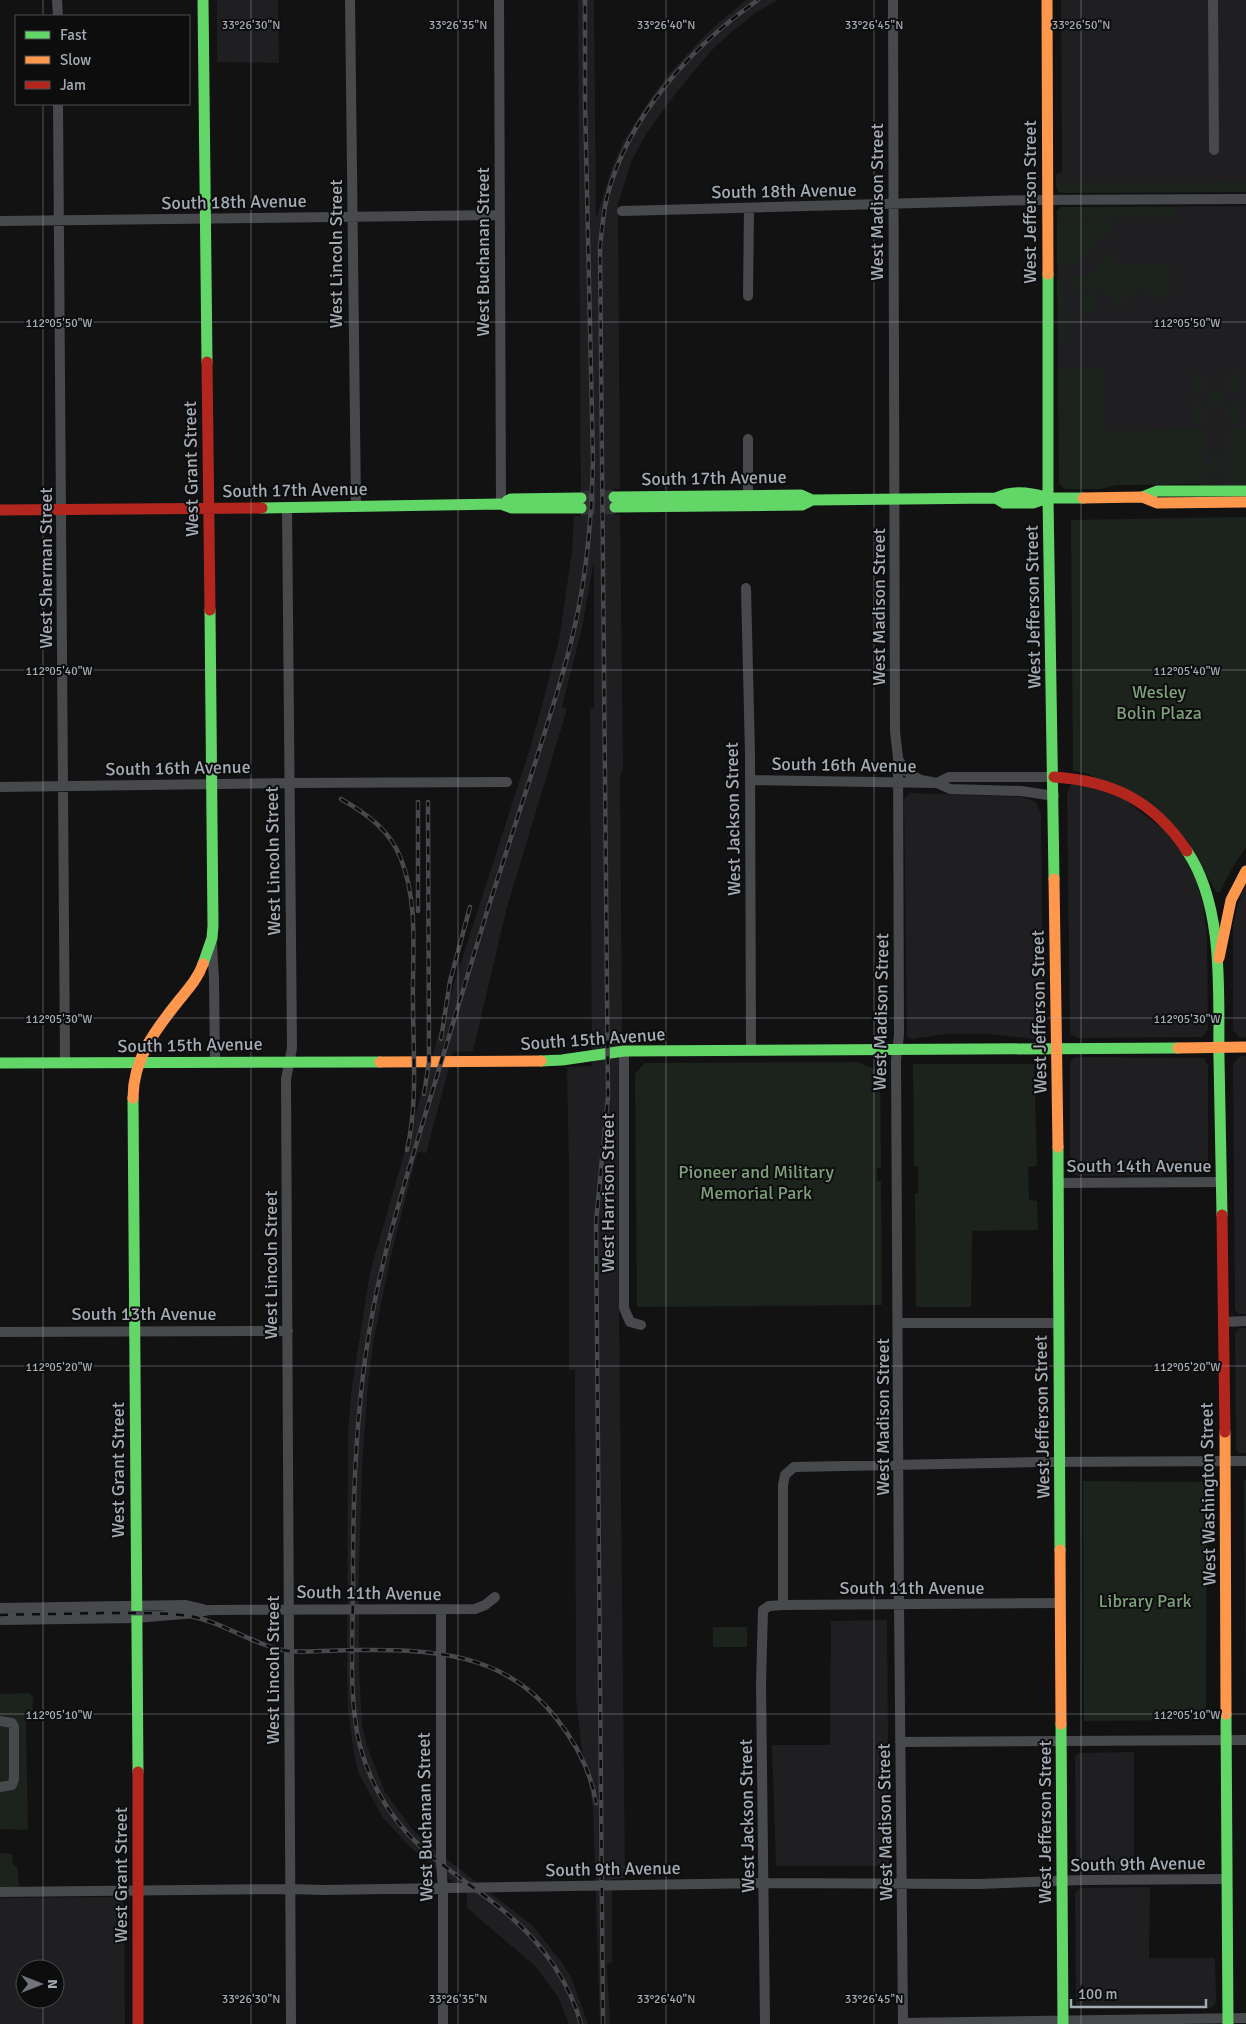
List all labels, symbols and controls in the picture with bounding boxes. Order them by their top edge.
legend [15,15,190,105]
text: 33°26'30"N [222,18,280,33]
text: 33°26'35"N [429,18,487,33]
text: 33°26'40"N [637,18,695,33]
text: 33°26'45"N [845,18,903,33]
text: 33°26'50"N [1052,18,1110,33]
text: Fast [60,26,87,44]
text: Slow [60,51,91,69]
text: Jam [60,76,86,94]
street label: West Jefferson Street [1019,120,1041,284]
street label: West Madison Street [866,123,888,281]
street label: West Buchanan Street [472,167,494,337]
street label: West Lincoln Street [325,179,347,329]
street label: South 18th Avenue [711,179,857,203]
street label: South 18th Avenue [161,190,307,214]
text: 112°05'50"W [25,316,93,331]
text: 112°05'50"W [1153,316,1221,331]
street label: West Grant Street [179,401,203,537]
street label: South 17th Avenue [641,466,787,490]
street label: South 17th Avenue [222,478,368,502]
street label: West Sherman Street [35,487,57,649]
street label: West Jefferson Street [1021,525,1045,689]
street label: West Madison Street [868,528,890,686]
text: 112°05'40"W [25,664,93,679]
text: 112°05'40"W [1153,664,1221,679]
park label: Wesley Bolin Plaza [1116,681,1202,724]
street label: West Jackson Street [721,742,745,896]
street label: South 16th Avenue [771,753,917,777]
street label: South 16th Avenue [105,756,251,780]
street label: West Lincoln Street [261,786,285,936]
street label: West Jefferson Street [1027,930,1051,1094]
street label: West Madison Street [869,933,893,1091]
text: 112°05'30"W [25,1012,93,1027]
text: 112°05'30"W [1153,1012,1221,1027]
street label: South 15th Avenue [520,1023,666,1055]
street label: South 15th Avenue [117,1033,263,1057]
street label: West Harrison Street [597,1113,619,1273]
street label: South 14th Avenue [1066,1155,1212,1177]
park label: Pioneer and Military Memorial Park [678,1161,834,1204]
street label: West Lincoln Street [260,1190,282,1340]
street label: South 13th Avenue [71,1303,217,1325]
street label: West Jefferson Street [1030,1335,1054,1499]
street label: West Madison Street [872,1338,894,1496]
text: 112°05'20"W [25,1360,93,1375]
text: 112°05'20"W [1153,1360,1221,1375]
street label: West Grant Street [107,1402,129,1538]
street label: West Washington Street [1195,1402,1221,1586]
street label: South 11th Avenue [839,1577,985,1599]
street label: South 11th Avenue [296,1581,442,1605]
park label: Library Park [1098,1590,1192,1612]
street label: West Lincoln Street [262,1595,284,1745]
text: 112°05'10"W [25,1708,93,1723]
text: 112°05'10"W [1153,1708,1221,1723]
street label: West Buchanan Street [413,1732,437,1902]
street label: West Jackson Street [735,1739,759,1893]
street label: West Jefferson Street [1034,1740,1056,1904]
street label: West Madison Street [873,1743,897,1901]
street label: West Grant Street [110,1807,132,1943]
street label: South 9th Avenue [1070,1852,1206,1876]
street label: South 9th Avenue [545,1857,681,1881]
north arrow [15,1959,65,2009]
scale bar [1071,1976,1206,2008]
text: N [44,1979,61,1989]
text: 100 m [1078,1985,1118,2003]
text: 33°26'30"N [222,1992,280,2007]
text: 33°26'35"N [429,1992,487,2007]
text: 33°26'40"N [637,1992,695,2007]
text: 33°26'45"N [845,1992,903,2007]

